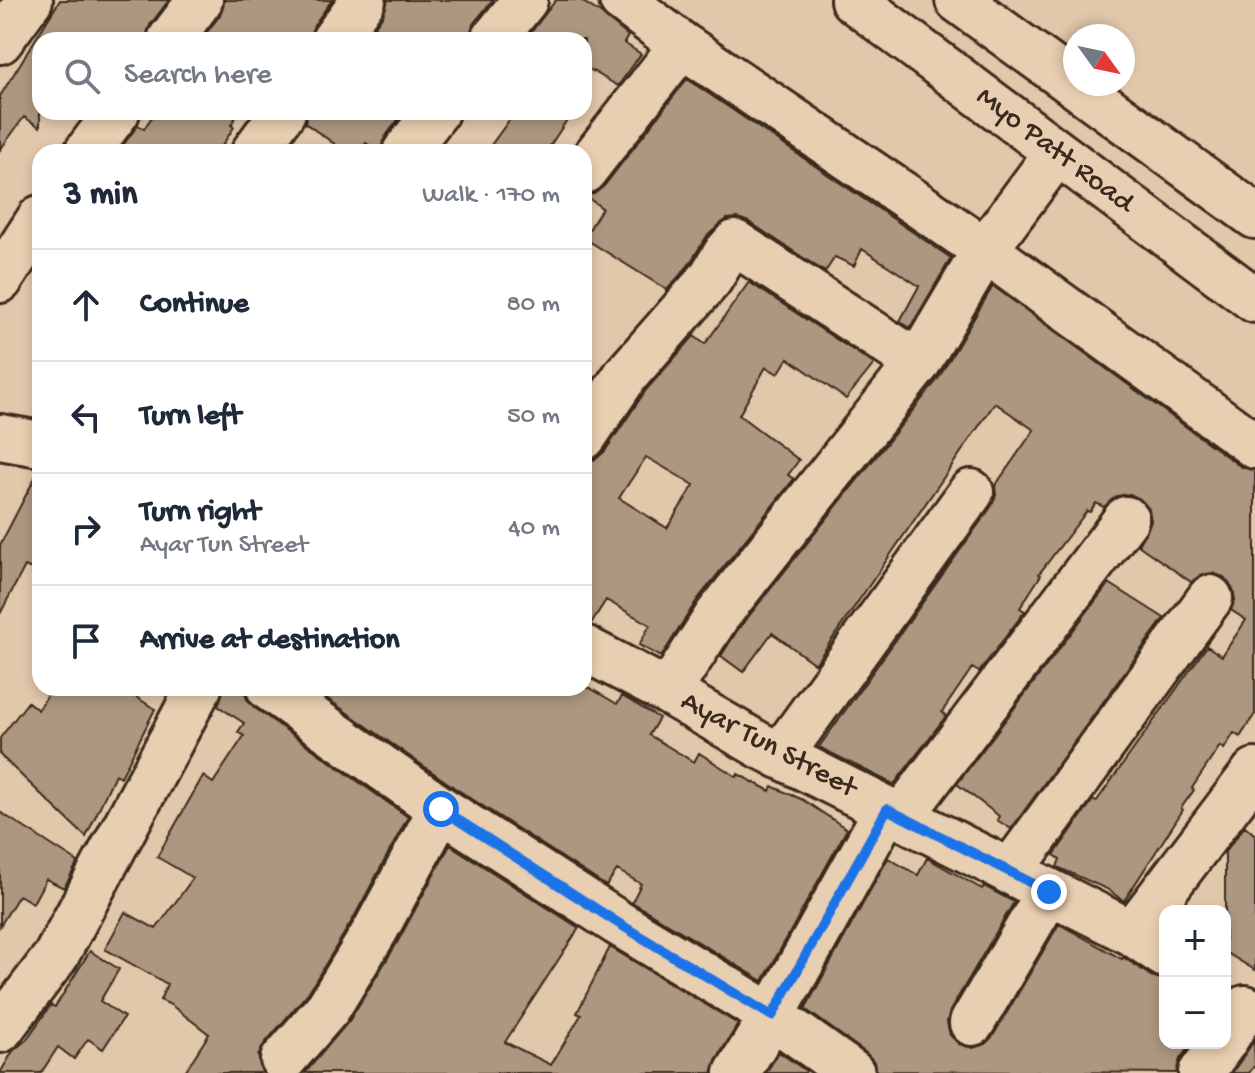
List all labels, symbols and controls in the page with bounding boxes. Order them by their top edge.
north arrow [1063,24,1135,96]
search box [32,32,592,120]
icon: search [60,54,104,98]
text: Search here [124,59,272,94]
street label: Myo Patt Road [968,80,1142,223]
text: 3 min [64,176,137,216]
text: Walk · 170 m [422,181,560,212]
icon: ahead [64,283,108,327]
text: Continue [140,288,249,323]
text: 80 m [506,290,560,321]
icon: left [64,395,108,439]
text: Turn left [140,400,241,435]
text: 50 m [507,402,560,433]
text: Turn right [140,496,260,531]
icon: right [64,507,108,551]
text: 40 m [508,514,560,545]
text: Ayar Tun Street [140,531,308,562]
icon: arrive [64,619,108,663]
text: Arrive at destination [140,624,400,659]
street label: Ayar Tun Street [674,685,864,808]
route start [423,791,459,827]
route end [1031,874,1067,910]
map controls [1159,905,1231,1049]
button: + [1159,905,1231,977]
button: − [1159,977,1231,1049]

